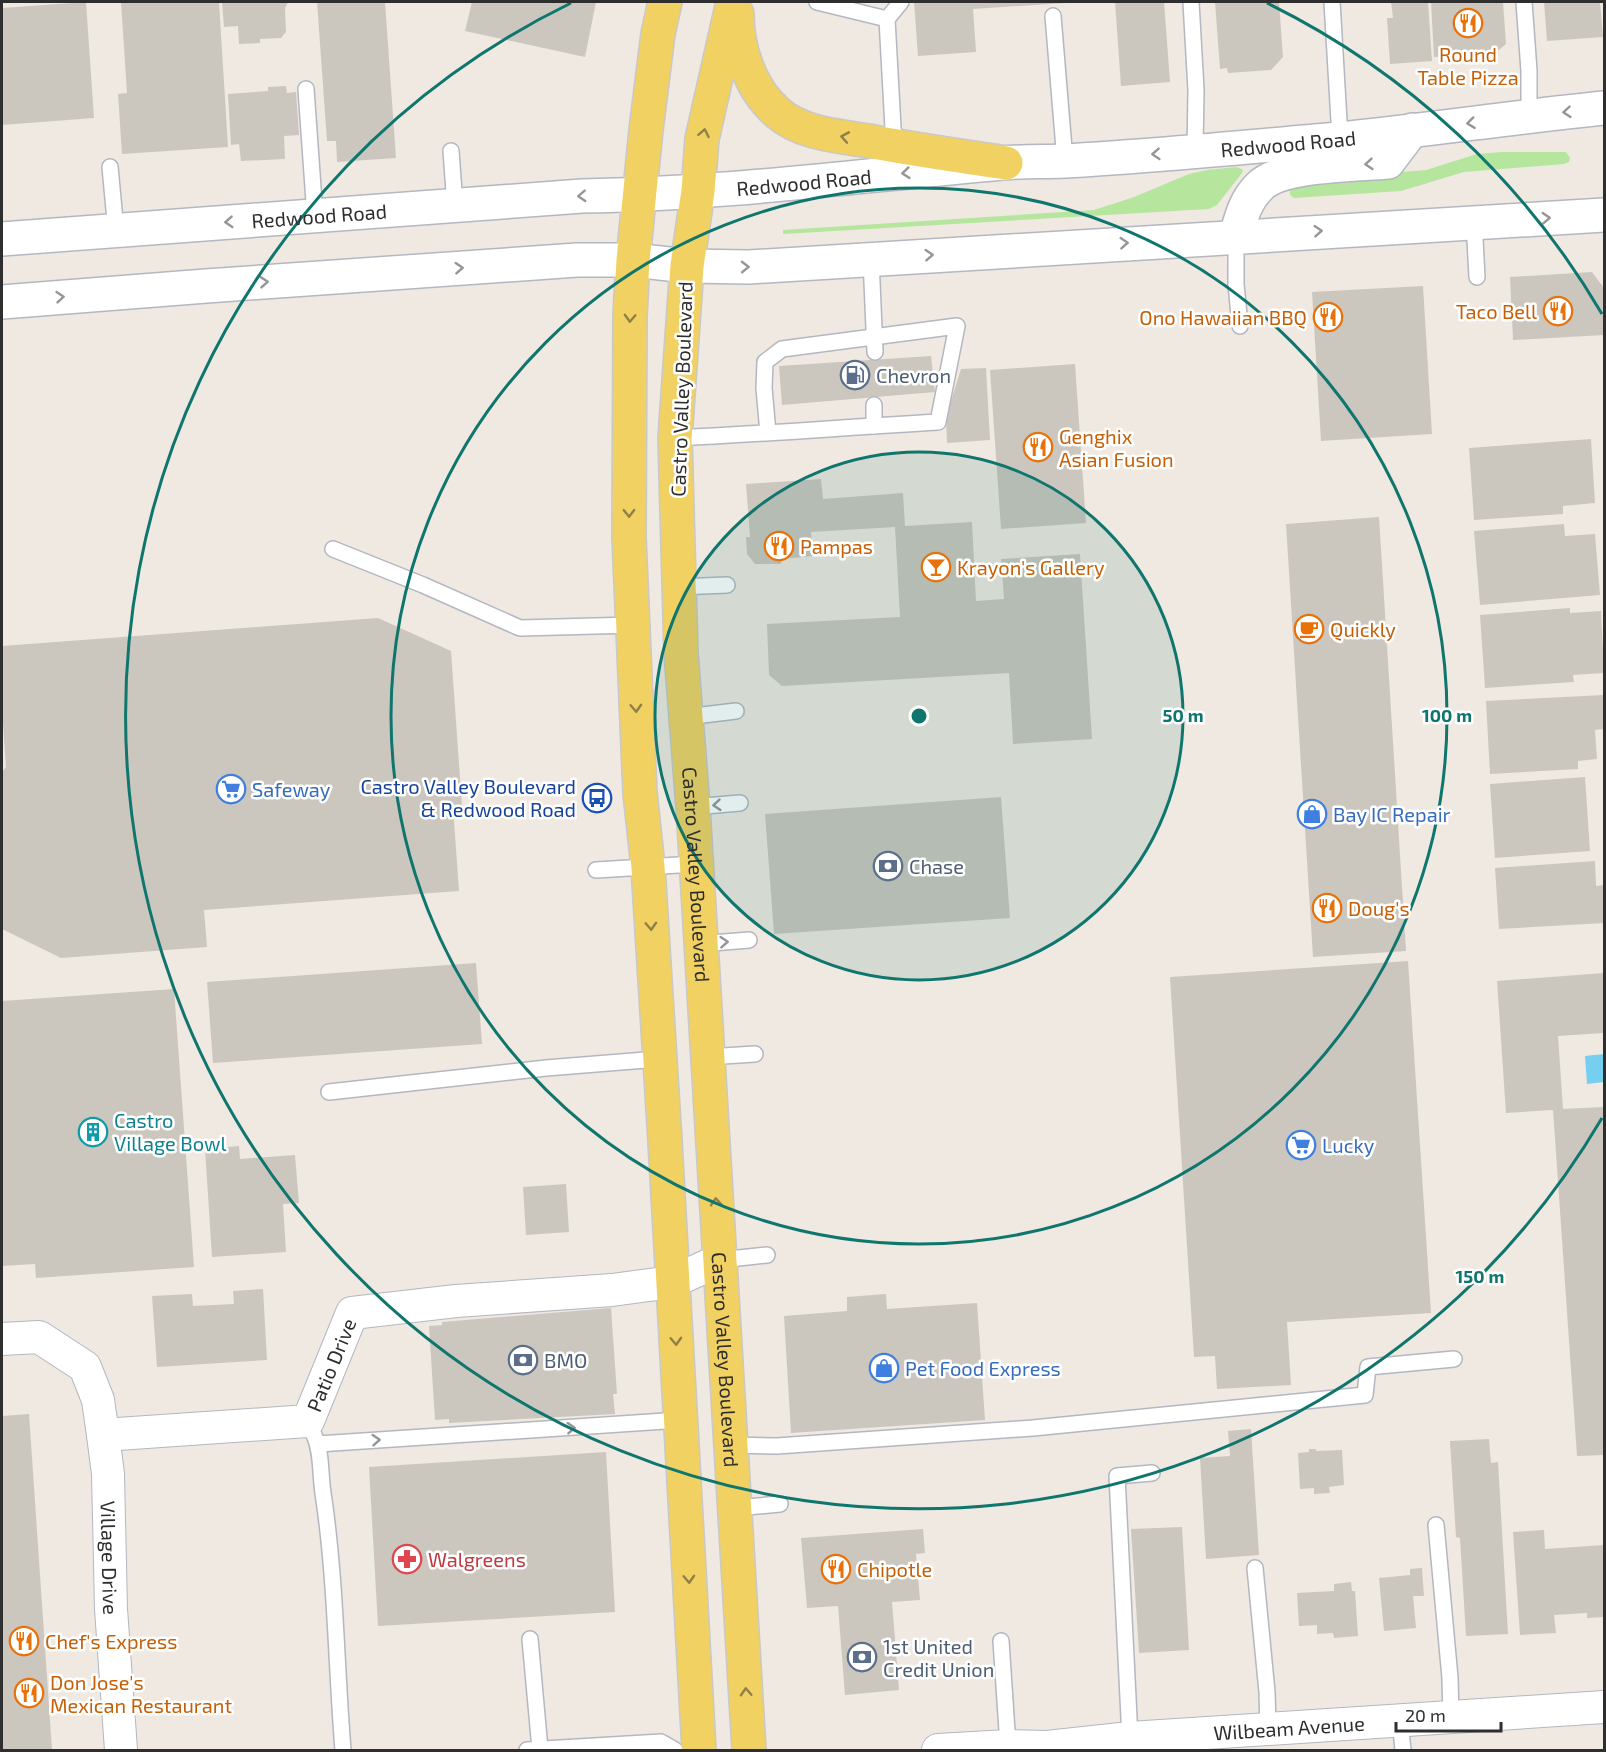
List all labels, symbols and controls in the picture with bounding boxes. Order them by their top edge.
restaurant icon: Round Table Pizza [1452,7,1484,39]
place label: Round Table Pizza [1417,42,1519,89]
one-way arrow [1562,105,1571,118]
one-way arrow [1467,116,1476,129]
street label: Redwood Road [1220,125,1357,161]
one-way arrow [697,128,710,138]
one-way arrow [840,131,850,144]
one-way arrow [1152,147,1161,160]
one-way arrow [1365,157,1374,170]
street label: Redwood Road [735,164,873,200]
one-way arrow [902,166,911,179]
one-way arrow [578,190,587,203]
street label: Redwood Road [251,199,388,232]
one-way arrow [1542,211,1551,224]
one-way arrow [224,216,233,229]
one-way arrow [1314,225,1323,238]
one-way arrow [1119,237,1128,250]
one-way arrow [925,249,934,262]
one-way arrow [741,260,750,273]
one-way arrow [454,262,463,275]
one-way arrow [260,275,269,288]
street label: Castro Valley Boulevard [665,281,697,497]
one-way arrow [55,291,64,304]
restaurant icon: Taco Bell [1542,295,1574,327]
place label: Taco Bell [1456,299,1537,323]
restaurant icon: Ono Hawaiian BBQ [1312,301,1344,333]
place label: Ono Hawaiian BBQ [1139,305,1307,329]
one-way arrow [624,314,637,323]
fuel station icon: Chevron [839,359,871,391]
place label: Chevron [876,363,951,387]
place label: Genghix Asian Fusion [1059,424,1174,471]
restaurant icon: Genghix Asian Fusion [1022,431,1054,463]
one-way arrow [623,509,635,518]
restaurant icon: Pampas [763,530,795,562]
place label: Pampas [800,534,873,558]
bar icon: Krayon's Gallery [920,551,952,583]
place label: Krayon's Gallery [957,555,1105,579]
cafe icon: Quickly [1293,613,1325,645]
place label: Quickly [1330,617,1396,641]
one-way arrow [630,704,643,713]
text: 50 m [1162,704,1204,726]
text: 100 m [1422,704,1472,726]
centre of rings [909,706,929,726]
street label: Castro Valley Boulevard [678,766,715,983]
supermarket icon: Safeway [215,773,247,805]
place label: Castro Valley Boulevard & Redwood Road [360,774,576,821]
place label: Safeway [252,777,331,801]
bus stop icon: Castro Valley Boulevard & Redwood Road [581,782,613,814]
one-way arrow [712,798,721,811]
shop icon: Bay IC Repair [1296,798,1328,830]
place label: Bay IC Repair [1333,802,1451,826]
bank icon: Chase [872,850,904,882]
place label: Chase [909,854,964,878]
restaurant icon: Doug's [1311,892,1343,924]
place label: Doug's [1348,896,1410,920]
one-way arrow [645,921,658,930]
one-way arrow [720,936,729,949]
place label: Castro Village Bowl [114,1108,226,1155]
building icon: Castro Village Bowl [77,1116,109,1148]
supermarket icon: Lucky [1285,1129,1317,1161]
place label: Lucky [1322,1133,1375,1157]
one-way arrow [709,1197,722,1206]
street label: Castro Valley Boulevard [707,1251,744,1468]
text: 150 m [1456,1265,1504,1287]
street label: Patio Drive [301,1315,361,1415]
one-way arrow [669,1336,682,1345]
bank icon: BMO [507,1344,539,1376]
place label: BMO [544,1348,587,1372]
shop icon: Pet Food Express [868,1352,900,1384]
place label: Pet Food Express [905,1356,1061,1380]
one-way arrow [567,1421,576,1434]
one-way arrow [372,1434,381,1447]
street label: Village Drive [97,1500,123,1615]
pharmacy icon: Walgreens [391,1543,423,1575]
place label: Walgreens [428,1547,526,1571]
restaurant icon: Chipotle [820,1553,852,1585]
place label: Chipotle [857,1557,932,1581]
one-way arrow [683,1574,696,1583]
restaurant icon: Chef's Express [8,1625,40,1657]
place label: Chef's Express [45,1629,177,1653]
place label: 1st United Credit Union [883,1634,994,1681]
bank icon: 1st United Credit Union [846,1641,878,1673]
place label: Don Jose's Mexican Restaurant [50,1670,232,1717]
restaurant icon: Don Jose's Mexican Restaurant [13,1677,45,1709]
one-way arrow [739,1688,752,1697]
scale bar [1396,1695,1501,1733]
text: 20 m [1405,1704,1446,1726]
street label: Wilbeam Avenue [1213,1711,1365,1745]

